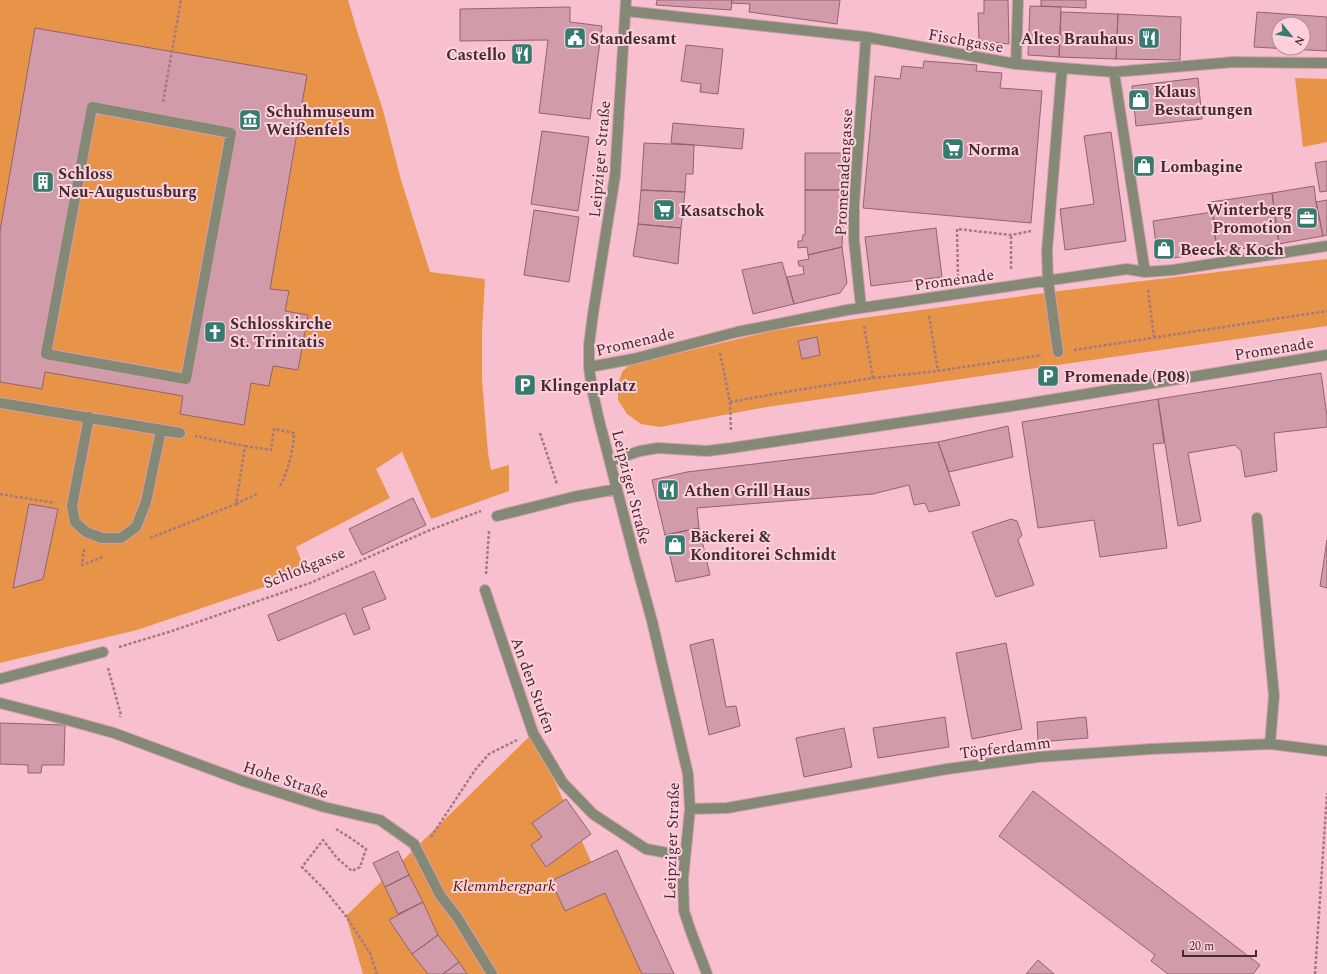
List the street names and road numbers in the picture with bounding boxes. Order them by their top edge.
street label: Fischgasse [926,23,1005,59]
street label: Leipziger Straße [583,100,617,219]
street label: Promenadengasse [829,108,859,236]
street label: Promenade [913,263,996,297]
street label: Promenade [593,321,677,363]
street label: Promenade [1233,331,1316,367]
street label: Leipziger Straße [605,427,657,547]
street label: Schloßgasse [260,541,349,595]
street label: An den Stufen [504,634,562,737]
street label: Töpferdamm [958,730,1052,765]
street label: Hohe Straße [240,755,332,805]
street label: Leipziger Straße [658,782,686,900]

